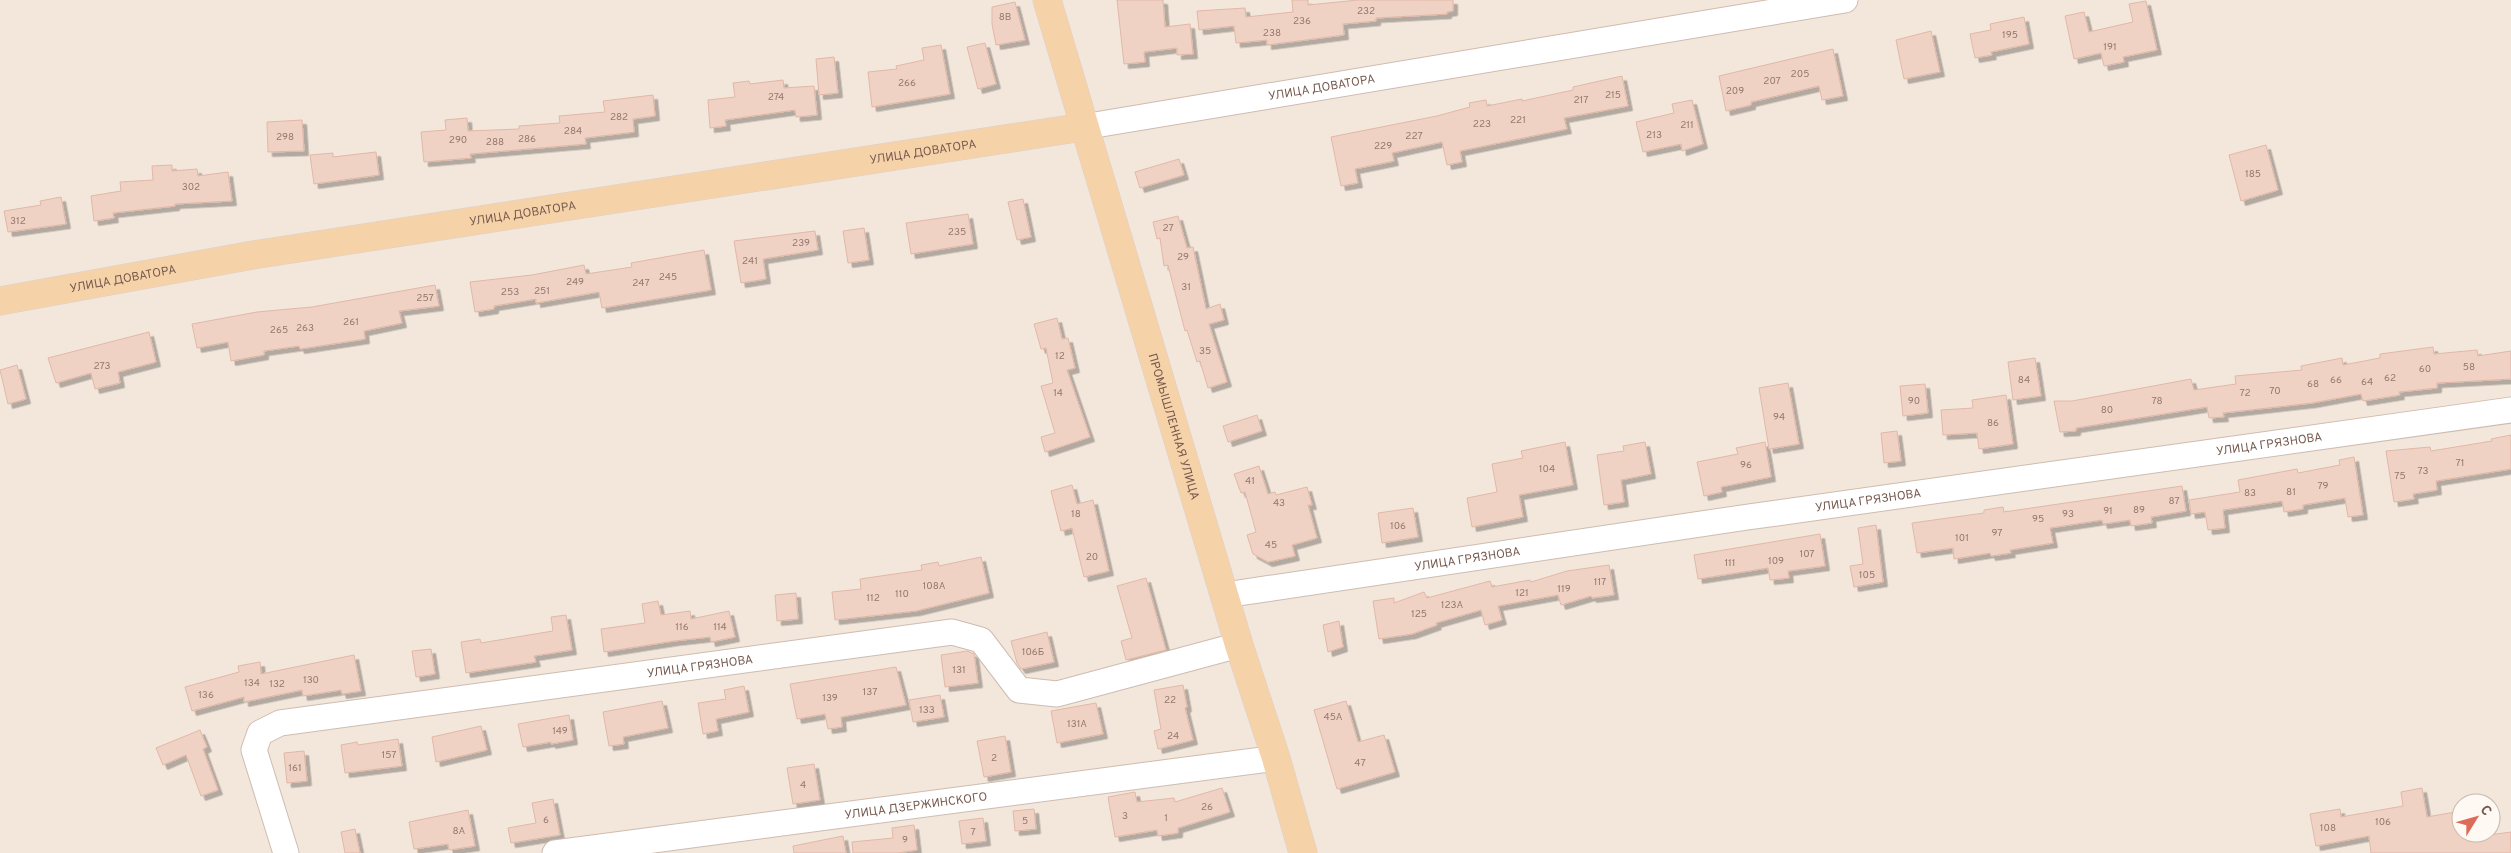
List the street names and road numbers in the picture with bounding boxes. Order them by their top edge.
street label: УЛИЦА ДОВАТОРА [1267,71,1376,105]
street label: УЛИЦА ДОВАТОРА [868,137,978,169]
street label: УЛИЦА ДОВАТОРА [468,198,577,231]
street label: УЛИЦА ДОВАТОРА [69,262,178,297]
street label: ПРОМЫШЛЕННАЯ УЛИЦА [1144,352,1202,502]
street label: УЛИЦА ГРЯЗНОВА [2215,430,2323,460]
street label: УЛИЦА ГРЯЗНОВА [1814,486,1922,517]
street label: УЛИЦА ГРЯЗНОВА [1413,544,1522,576]
street label: УЛИЦА ГРЯЗНОВА [646,652,754,682]
street label: УЛИЦА ДЗЕРЖИНСКОГО [844,789,988,824]

